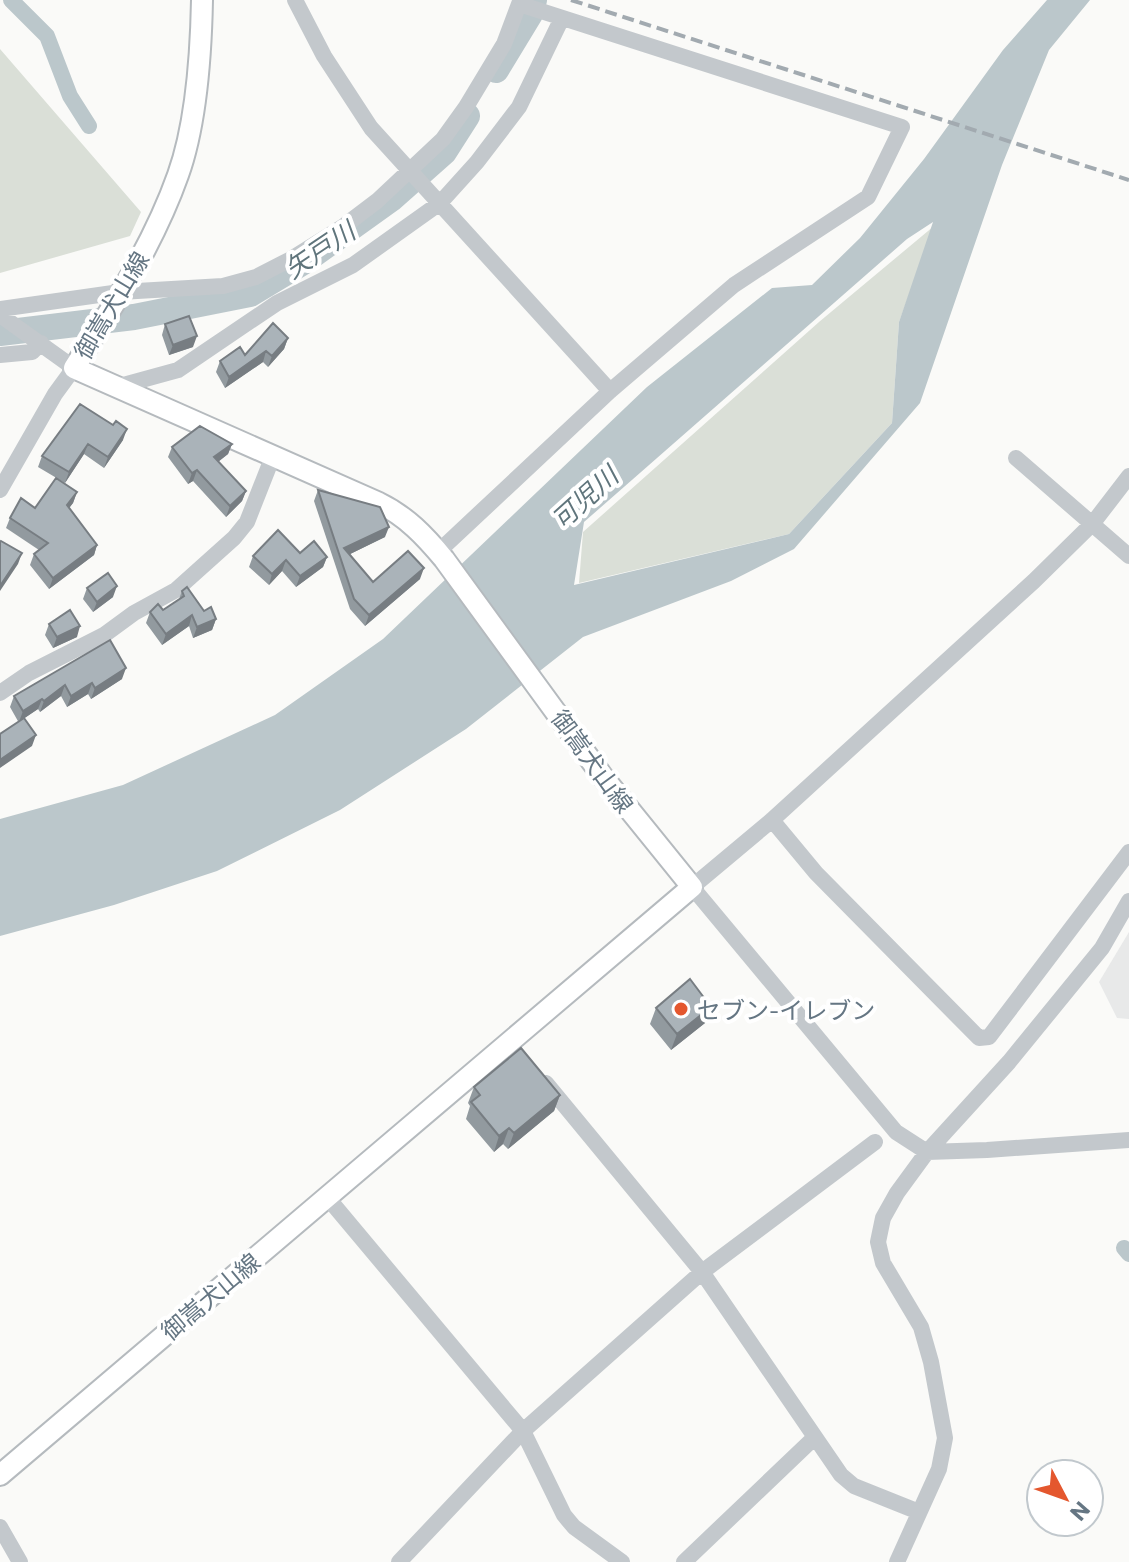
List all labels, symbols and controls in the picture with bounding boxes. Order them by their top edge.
water label: 矢戸川 [278,213,362,284]
street label: 御嵩犬山線 [68,246,154,364]
water label: 可児川 [545,457,626,535]
street label: 御嵩犬山線 [546,704,640,818]
place label: セブン-イレブン [697,995,875,1024]
marker: セブン-イレブン [672,1000,690,1018]
street label: 御嵩犬山線 [155,1246,265,1346]
north arrow [1025,1458,1105,1538]
text: N [1065,1496,1096,1527]

